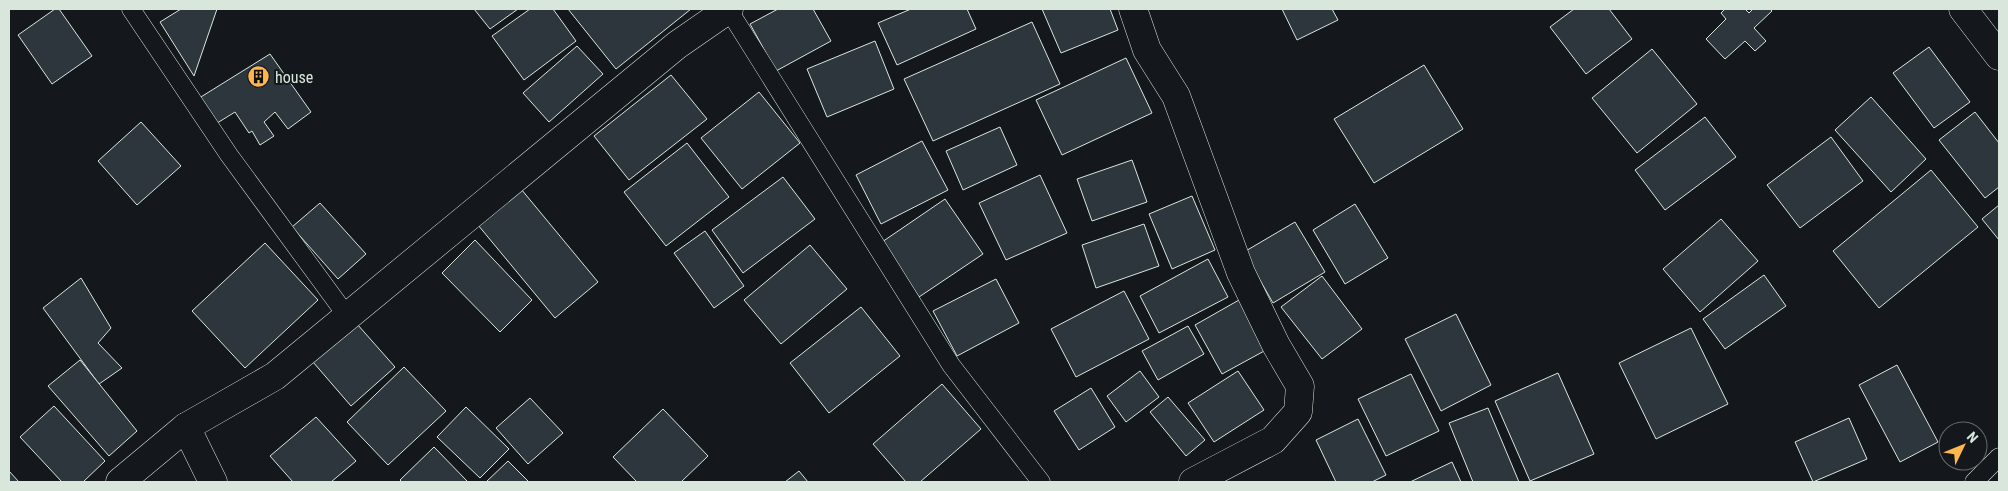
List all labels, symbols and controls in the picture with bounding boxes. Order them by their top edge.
building icon: house [247,65,271,89]
place label: house [275,68,313,87]
north arrow [1938,421,1988,471]
text: N [1964,429,1981,446]

